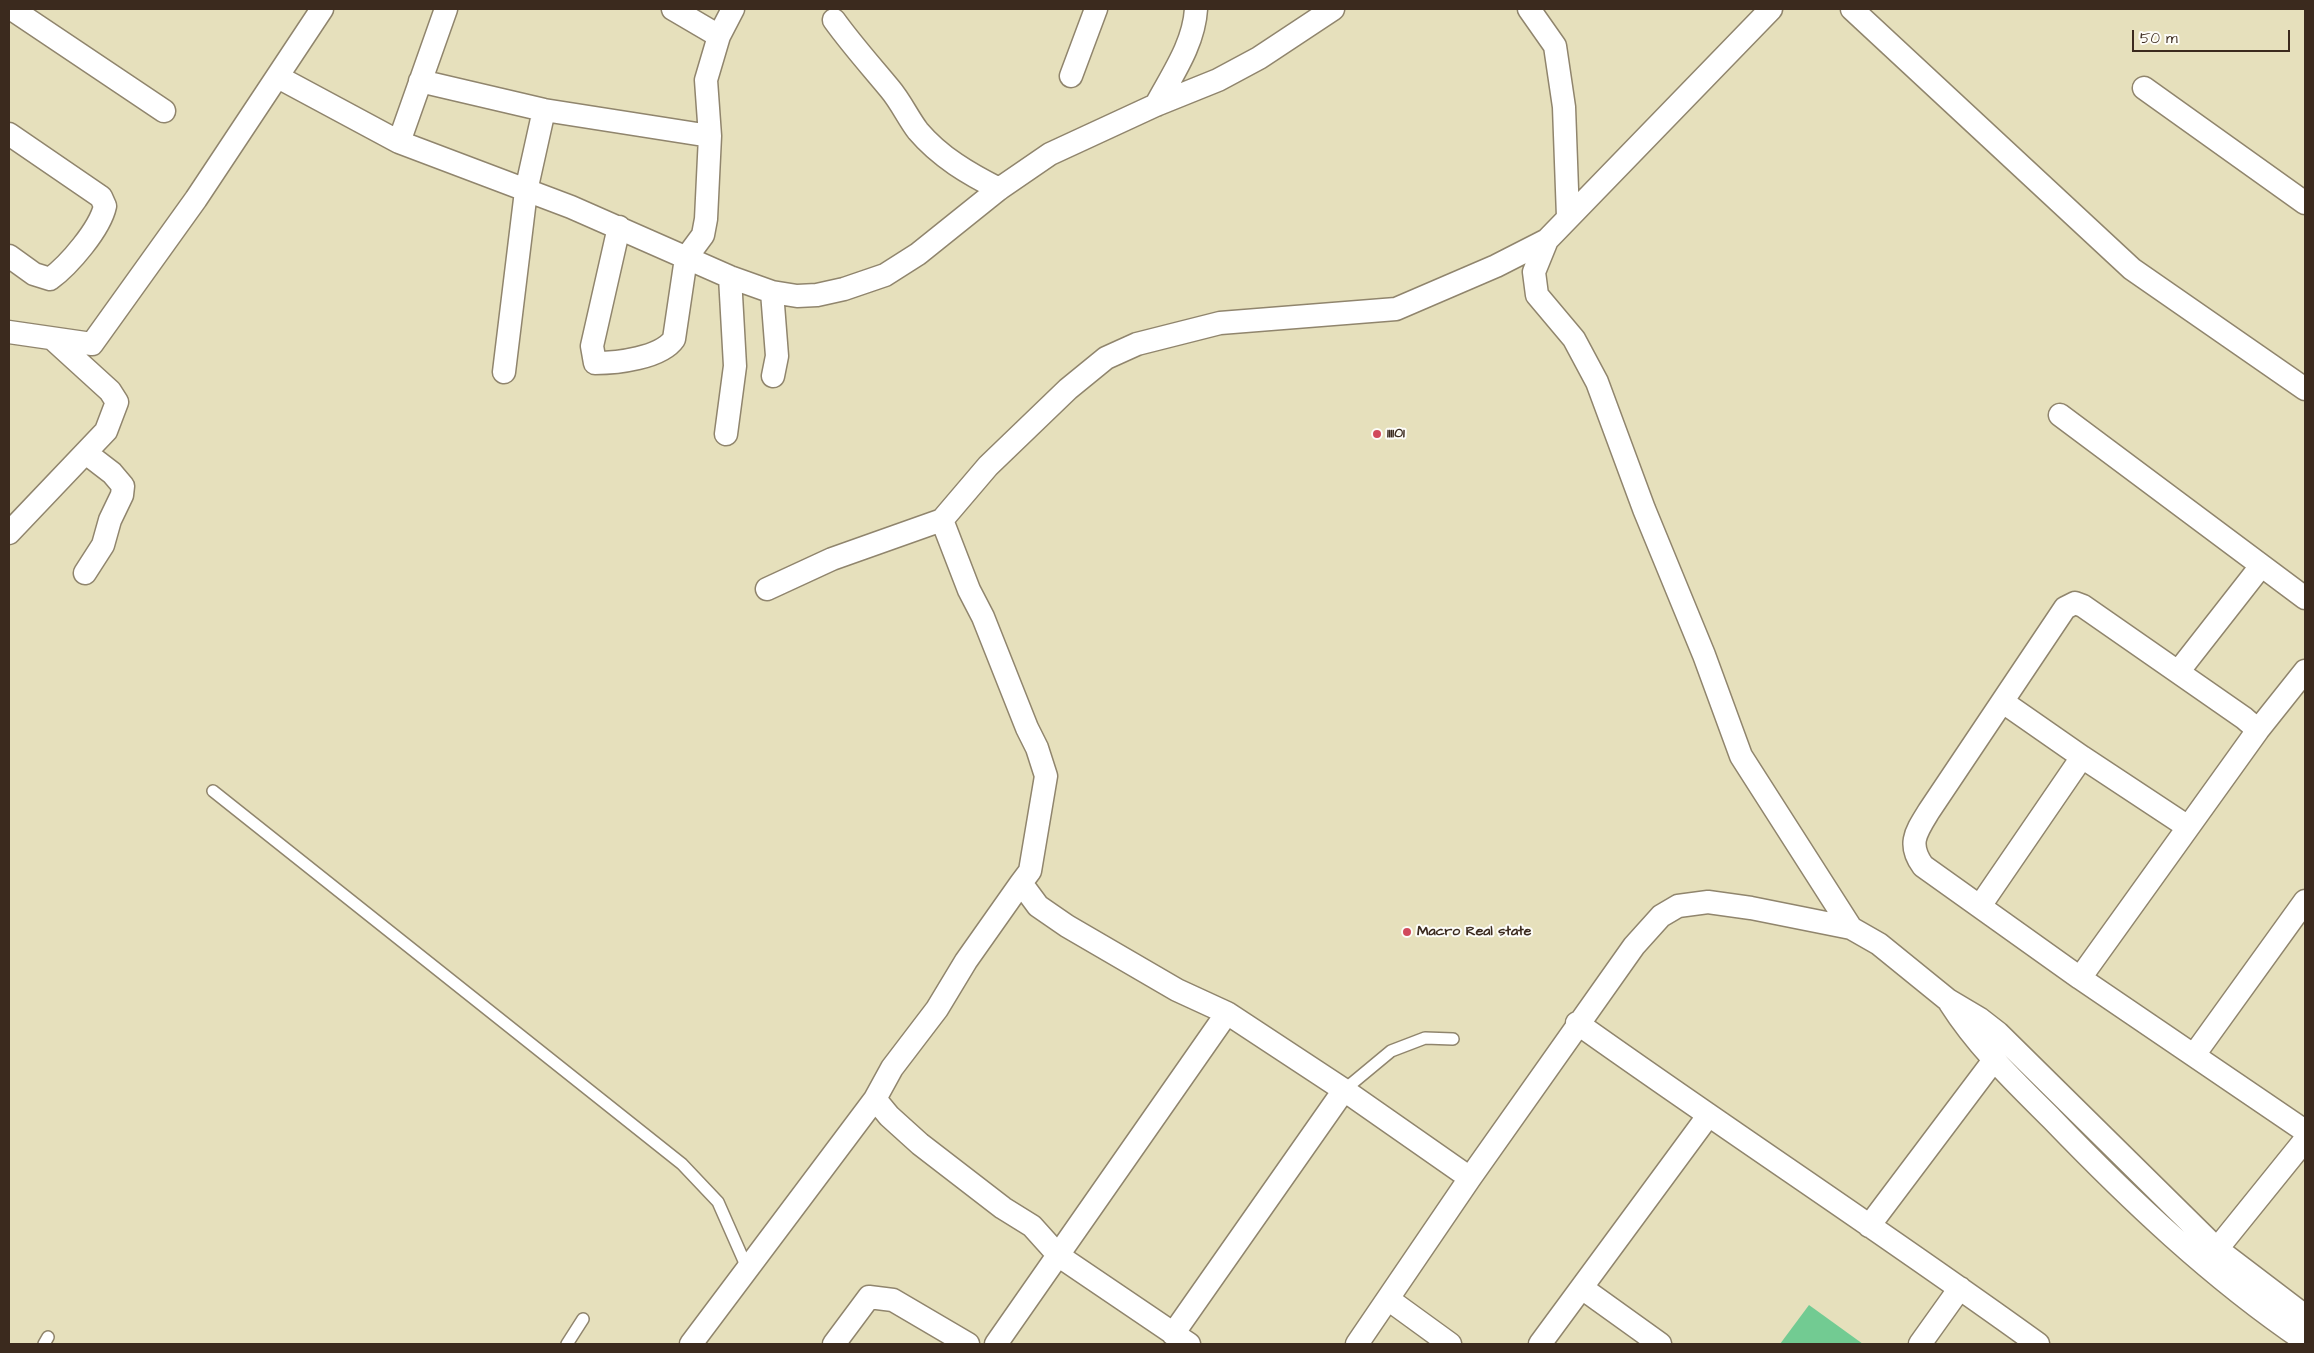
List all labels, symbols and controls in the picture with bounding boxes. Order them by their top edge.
scale bar [2134,20,2292,52]
text: 50 m [2140,28,2178,49]
place label: 111101 [1387,426,1405,442]
marker: 111101 [1371,428,1383,440]
place label: Macro Real state [1417,924,1531,940]
marker: Macro Real state [1401,926,1413,938]

